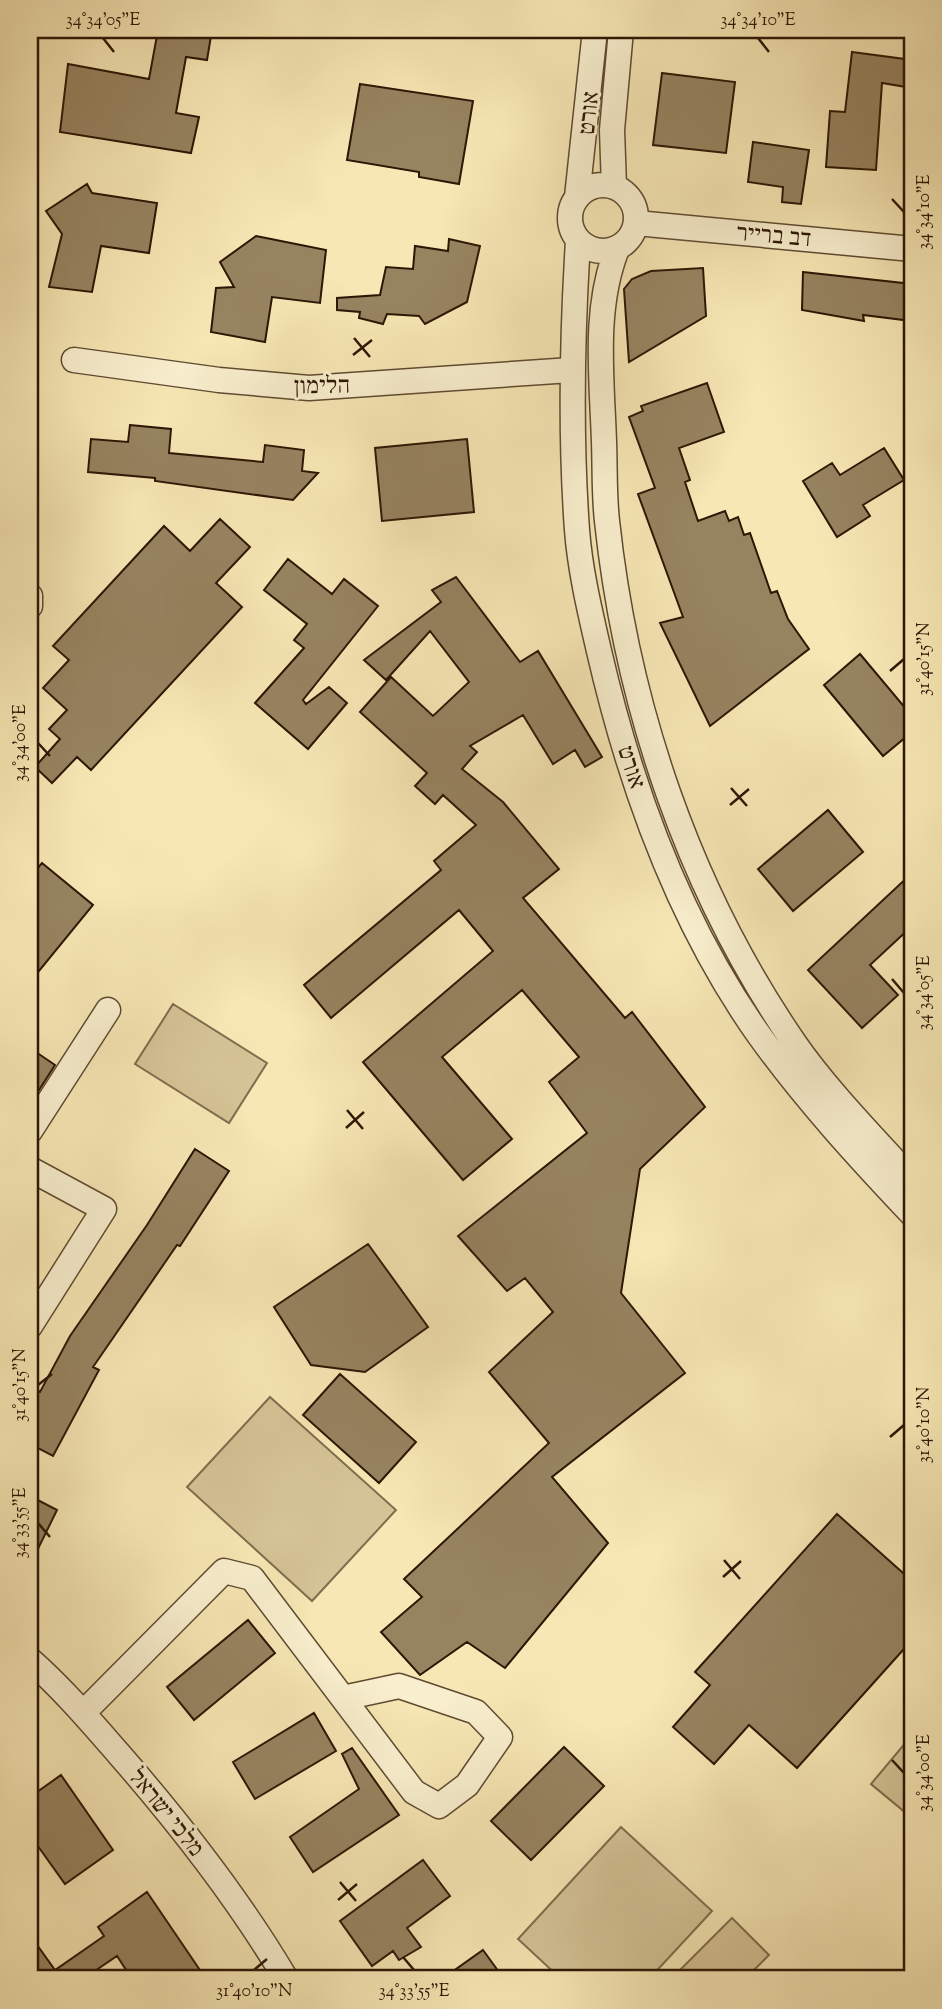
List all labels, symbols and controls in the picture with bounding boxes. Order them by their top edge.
text: 34°34'05"E [65,8,141,34]
text: 34°34'10"E [720,8,796,34]
street label: אורט [571,90,609,137]
text: 34°34'10"E [912,174,938,250]
street label: דב ברייר [735,217,813,257]
street label: הלימון [294,370,350,404]
text: 31°40'15"N [912,622,938,696]
text: 34°34'00"E [8,704,34,782]
street label: אורט [607,742,653,794]
text: 34°34'05"E [912,955,938,1031]
text: 31°40'15"N [8,1348,34,1422]
text: 31°40'10"N [912,1387,938,1463]
text: 34°33'55"E [8,1487,34,1559]
text: 34°34'00"E [912,1734,938,1812]
street label: מלכי ישראל [119,1762,212,1865]
text: 31°40'10"N [216,1979,292,2005]
text: 34°33'55"E [378,1979,450,2005]

